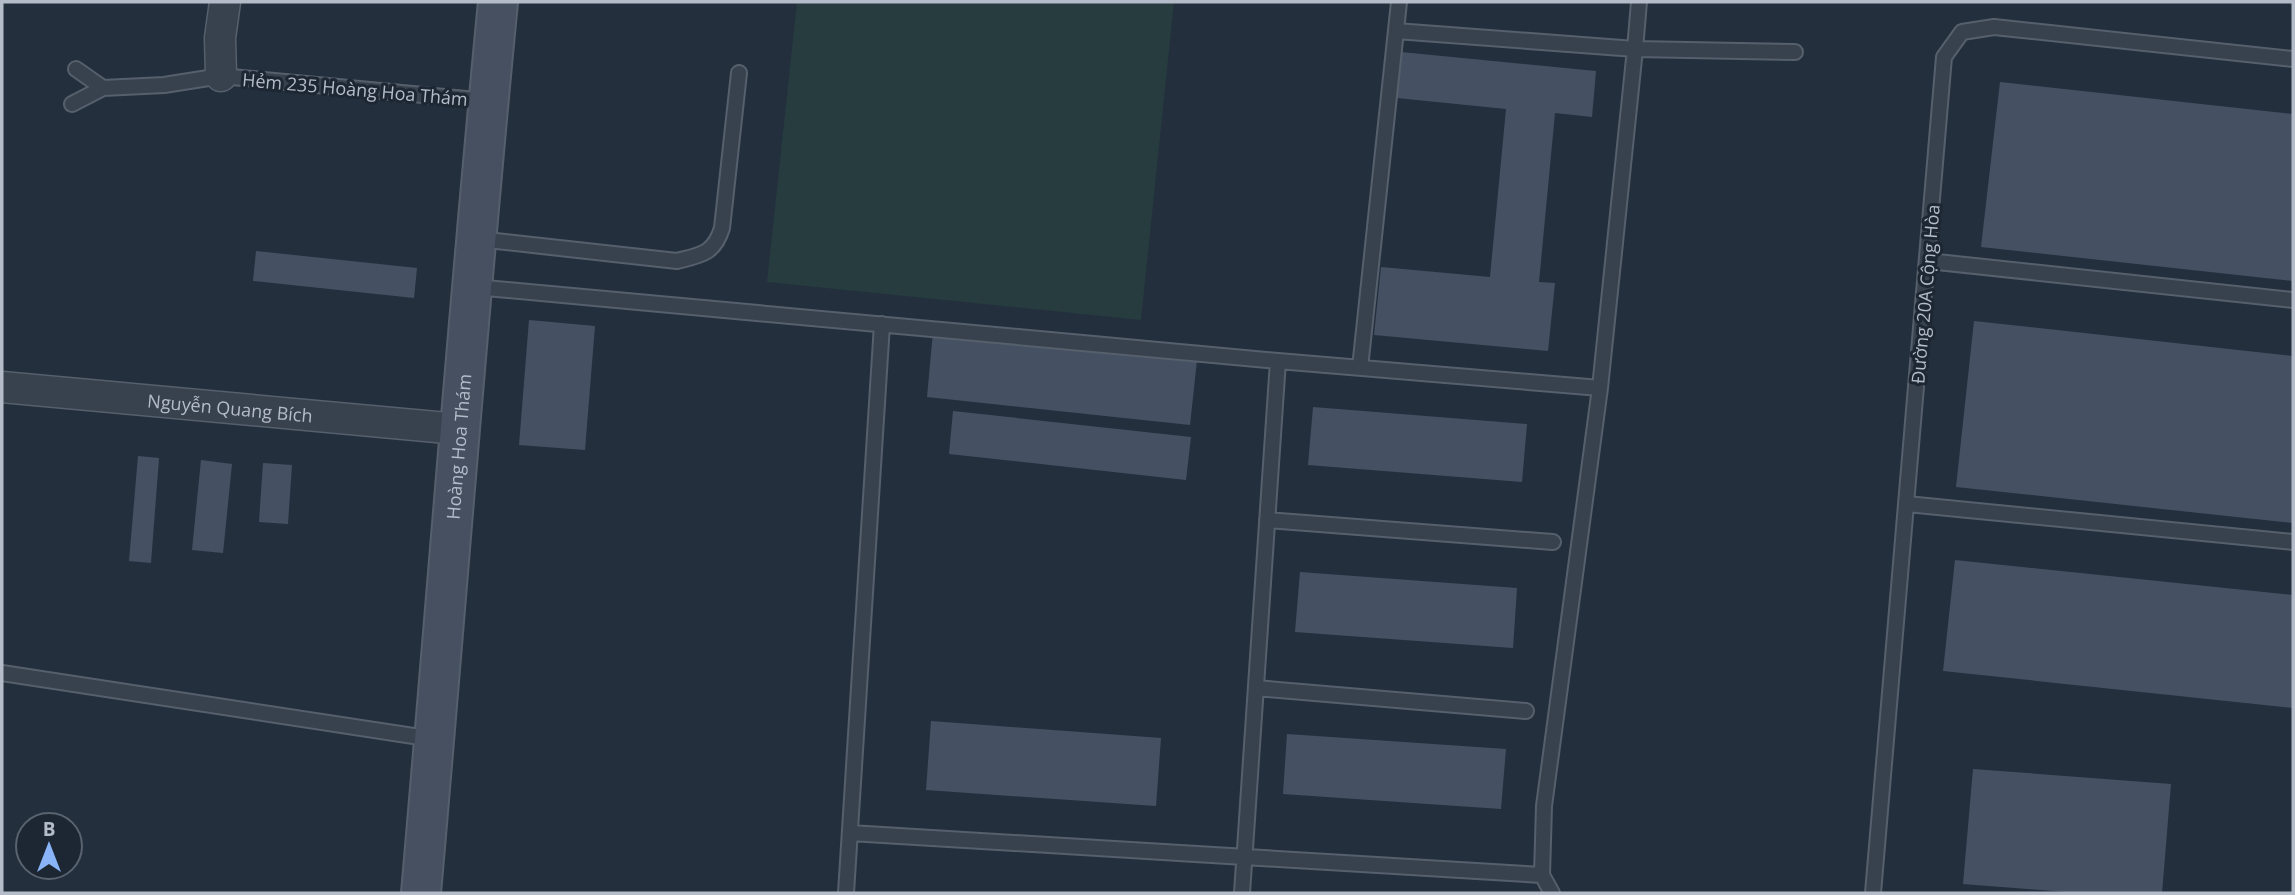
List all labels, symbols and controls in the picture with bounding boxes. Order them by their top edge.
street label: Hẻm 235 Hoàng Hoa Thám [241,67,469,111]
street label: Đường 20A Cộng Hòa [1905,203,1945,385]
street label: Hoàng Hoa Thám [440,373,477,520]
street label: Nguyễn Quang Bích [146,388,314,428]
north arrow [14,811,84,881]
text: B [43,816,55,842]

